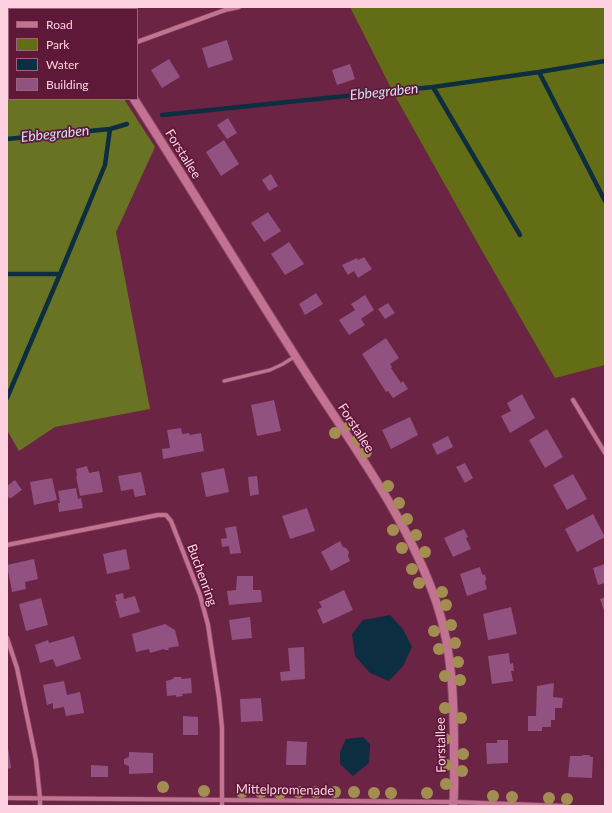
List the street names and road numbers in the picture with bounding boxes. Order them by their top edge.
street label: Forstallee [162,126,204,182]
street label: Forstallee [334,400,378,456]
street label: Buchenring [184,542,220,608]
street label: Forstallee [433,717,449,773]
street label: Mittelpromenade [236,781,334,799]

